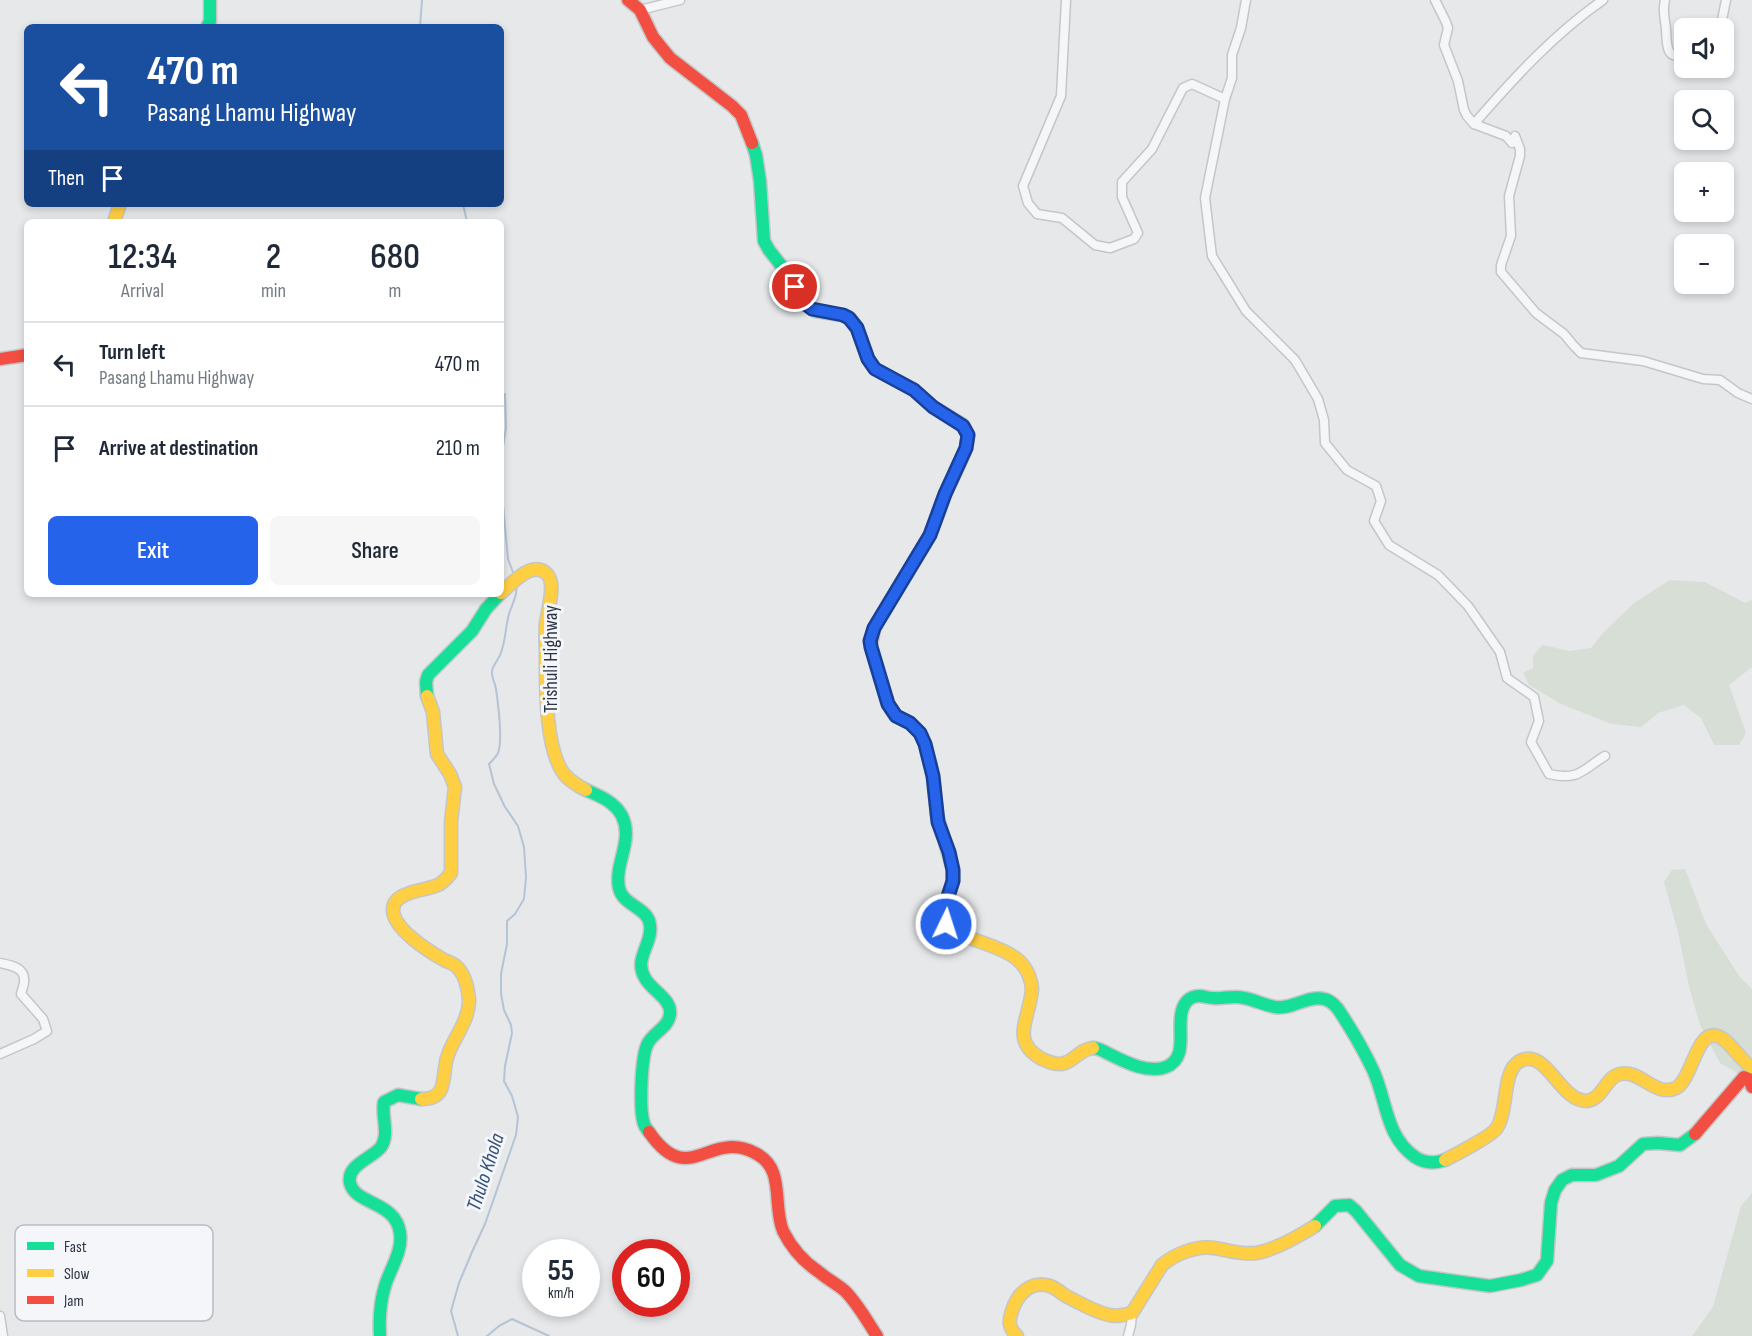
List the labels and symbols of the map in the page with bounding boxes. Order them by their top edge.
pin [769,261,820,312]
street label: Trishuli Highway [539,605,563,713]
position arrow [914,892,978,956]
water label: Thulo Khola [461,1130,510,1214]
legend [15,1225,213,1321]
text: Fast [64,1238,87,1257]
speed limit sign: 60 [612,1239,690,1317]
text: Slow [64,1265,89,1284]
text: Jam [63,1292,84,1311]

